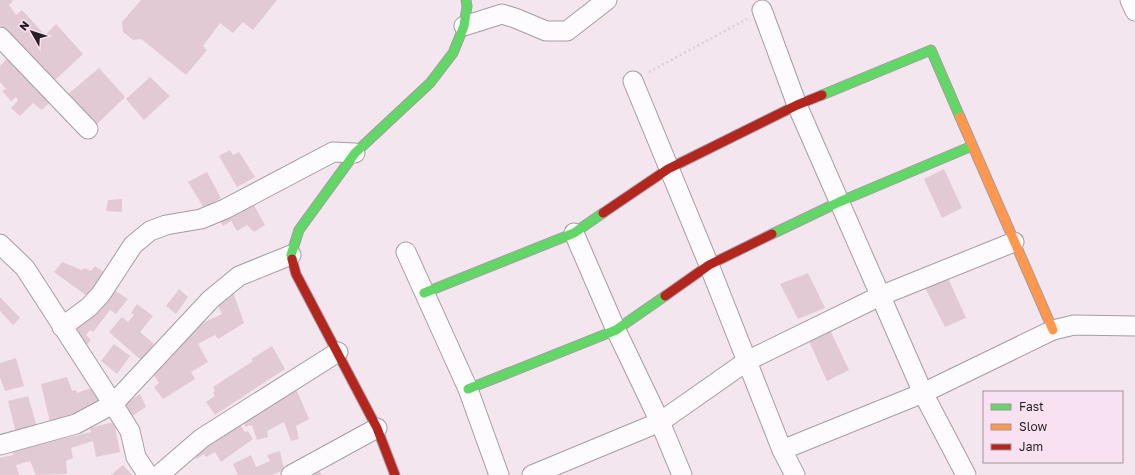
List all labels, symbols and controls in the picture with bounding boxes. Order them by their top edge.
north arrow [12,12,52,52]
text: N [16,18,32,33]
legend [983,391,1123,463]
text: Fast [1019,399,1044,414]
text: Slow [1019,419,1047,434]
text: Jam [1019,439,1043,454]

